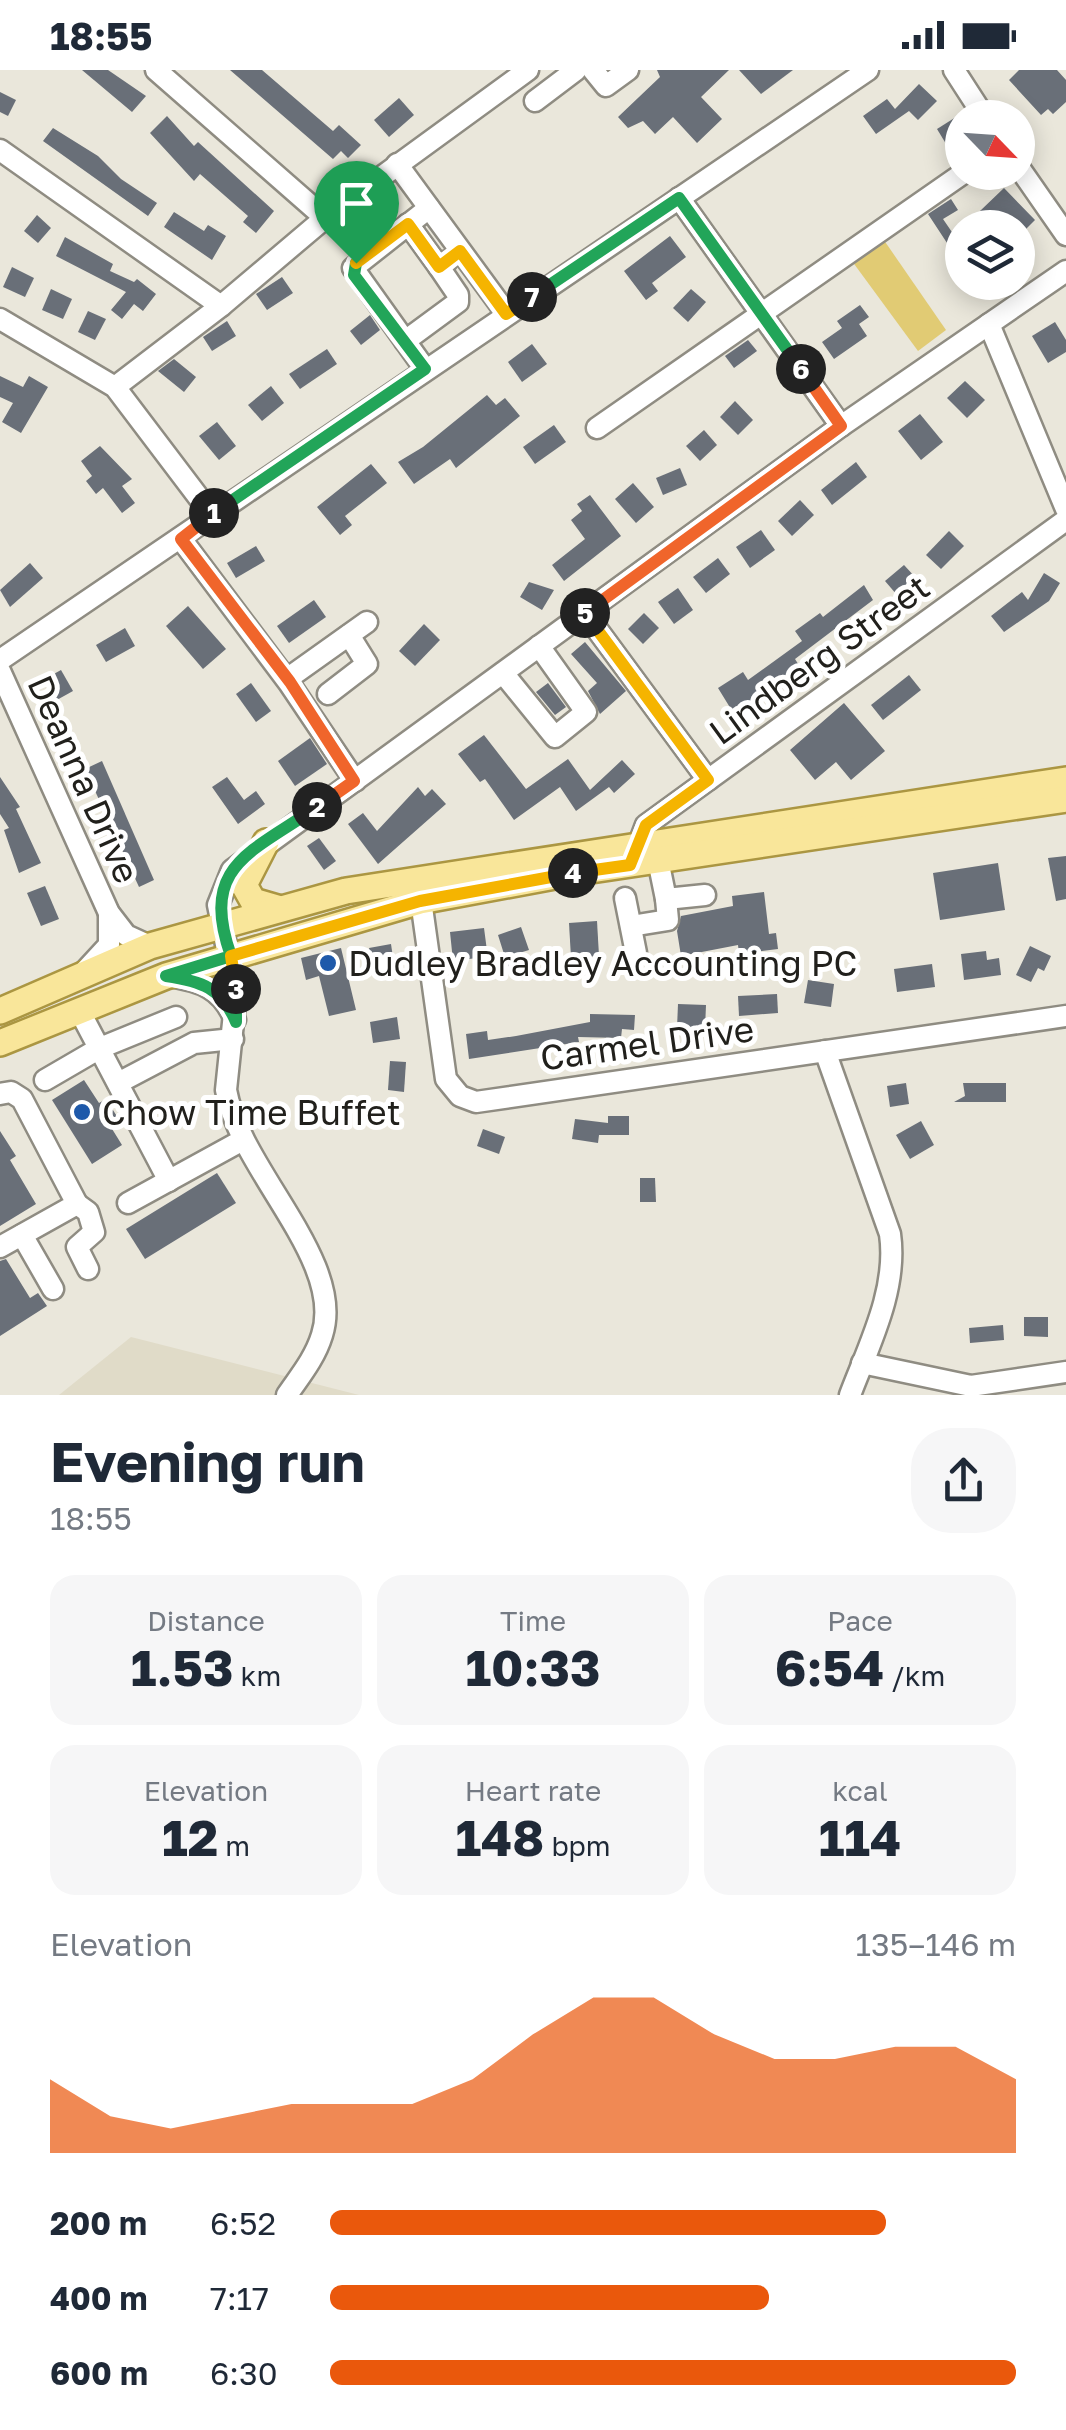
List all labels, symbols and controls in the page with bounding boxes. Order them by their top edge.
text: 18:55 [50,13,152,58]
north arrow [945,100,1035,190]
map controls [945,100,1035,300]
pin [314,161,399,264]
icon: arrive [329,176,384,231]
button: layers [945,210,1035,300]
pin: 7 [507,272,557,322]
text: 7 [524,280,540,313]
pin: 6 [776,344,826,394]
text: 6 [792,352,810,385]
pin: 1 [189,488,239,538]
text: 1 [207,496,221,529]
street label: Lindberg Street [701,565,937,753]
pin: 5 [560,588,610,638]
text: 5 [576,596,594,629]
street label: Deanna Drive [19,669,149,889]
pin: 2 [292,782,342,832]
text: 2 [308,790,326,823]
pin: 4 [548,848,598,898]
text: 4 [564,856,582,889]
place label: Dudley Bradley Accounting PC [348,942,857,984]
marker: Dudley Bradley Accounting PC [317,952,339,974]
pin: 3 [211,964,261,1014]
text: 3 [227,972,245,1005]
street label: Carmel Drive [538,1007,756,1079]
place label: Chow Time Buffet [102,1091,401,1133]
marker: Chow Time Buffet [71,1101,93,1123]
text: Evening run [50,1428,365,1494]
button: share [911,1428,1016,1533]
text: 18:55 [50,1499,132,1537]
text: Distance [147,1604,265,1637]
text: Time [500,1604,566,1637]
text: Pace [827,1604,893,1637]
text: 1.53 [131,1637,234,1697]
text: 10:33 [465,1637,601,1697]
text: 6:54 [775,1637,884,1697]
text: km [234,1659,281,1692]
text: /km [884,1659,945,1692]
text: Elevation [144,1774,268,1807]
text: Heart rate [465,1774,601,1807]
text: kcal [832,1774,888,1807]
text: 12 [162,1807,218,1867]
text: 148 [455,1807,544,1867]
text: 114 [819,1807,901,1867]
text: m [218,1829,250,1862]
text: bpm [544,1829,611,1862]
text: Elevation [50,1925,192,1963]
text: 135–146 m [856,1925,1016,1963]
text: 200 m [50,2204,147,2242]
text: 6:52 [210,2204,276,2242]
text: 400 m [50,2279,148,2317]
text: 7:17 [210,2279,269,2317]
text: 600 m [50,2354,148,2392]
text: 6:30 [210,2354,278,2392]

